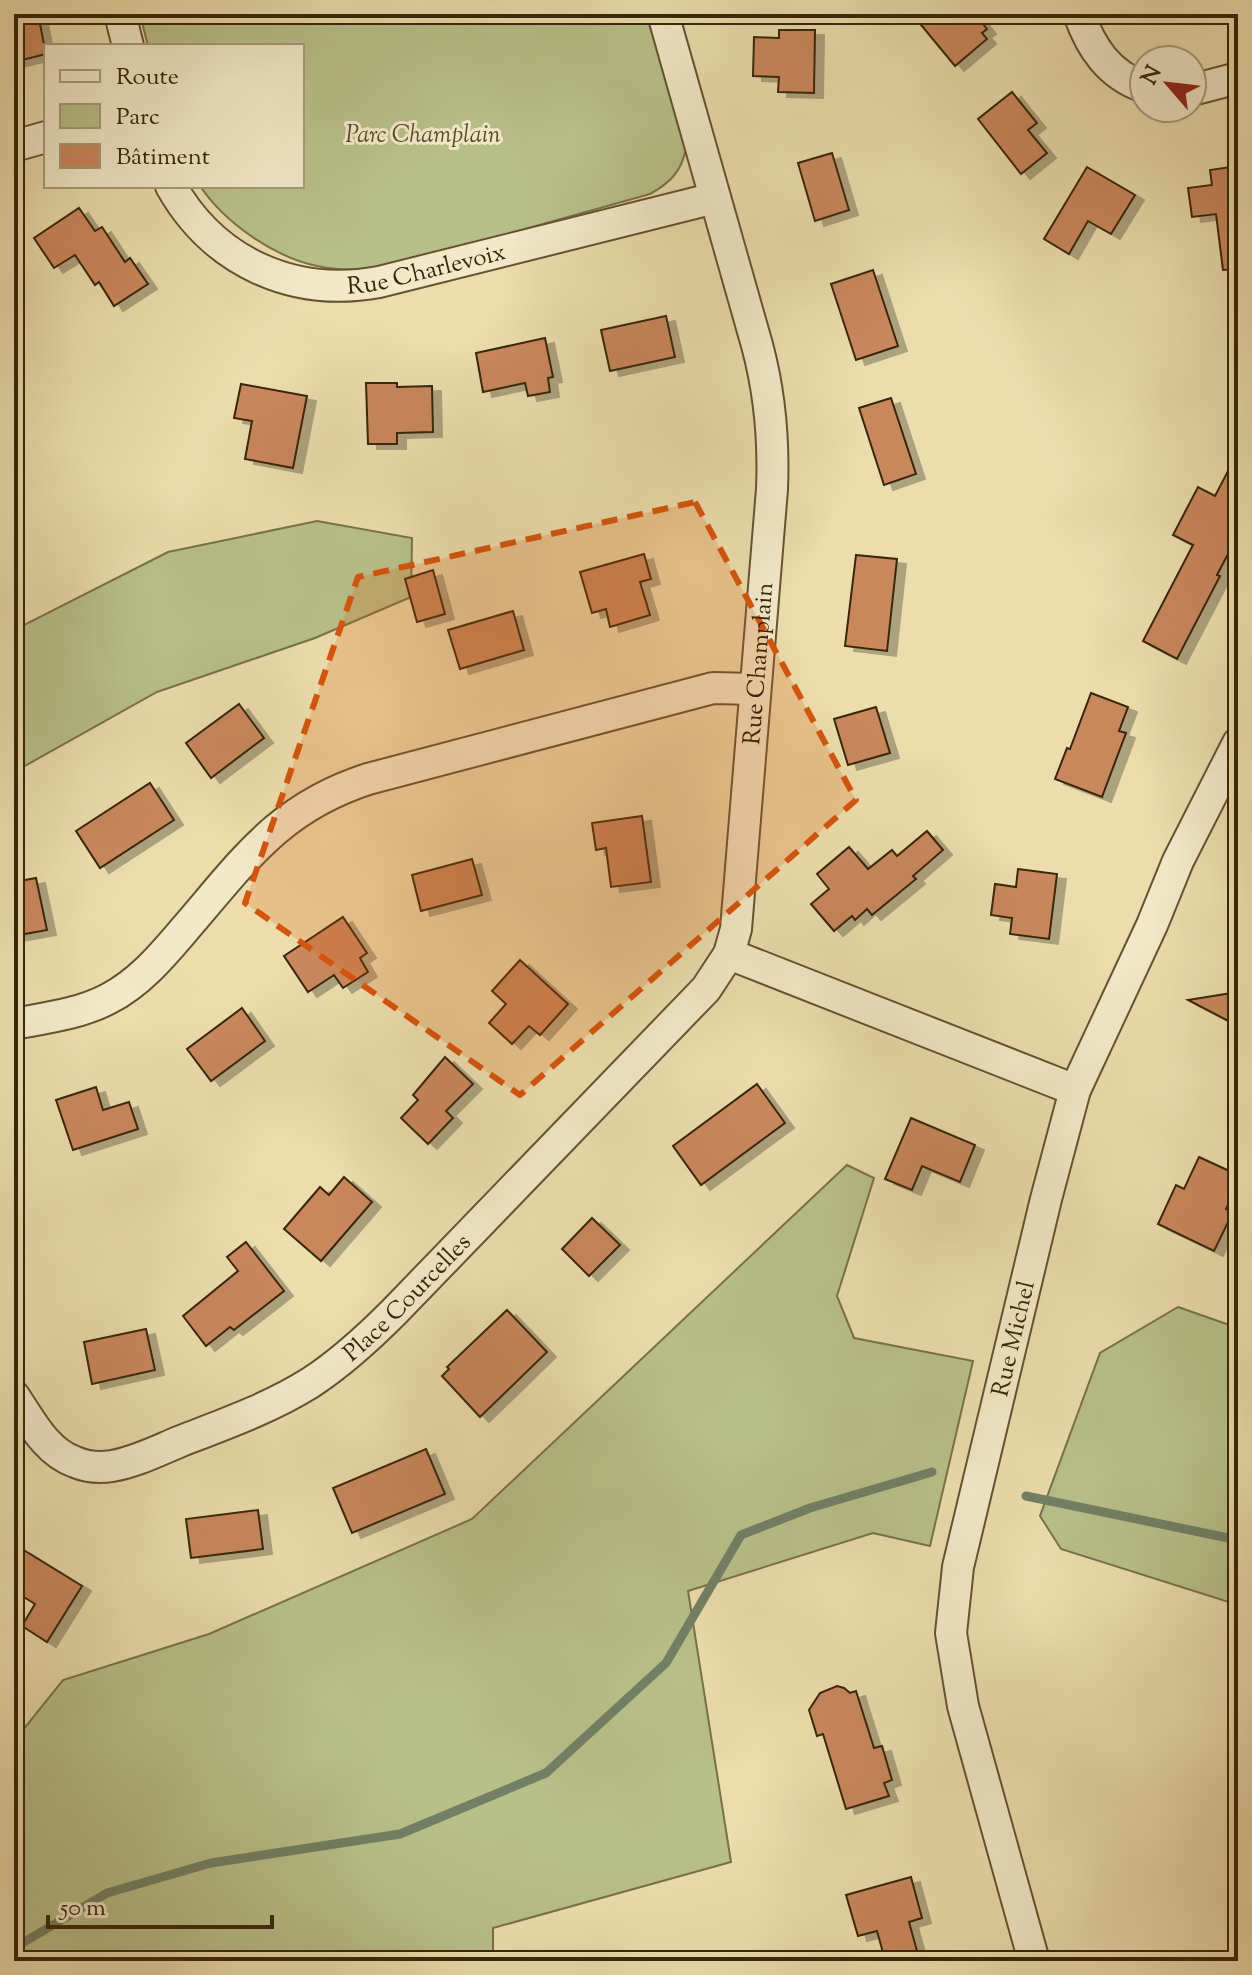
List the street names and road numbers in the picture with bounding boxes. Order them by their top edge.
street label: Rue Charlevoix [346,236,509,305]
street label: Rue Champlain [736,581,783,746]
street label: Place Courcelles [337,1227,480,1371]
street label: Rue Michel [984,1277,1045,1400]

